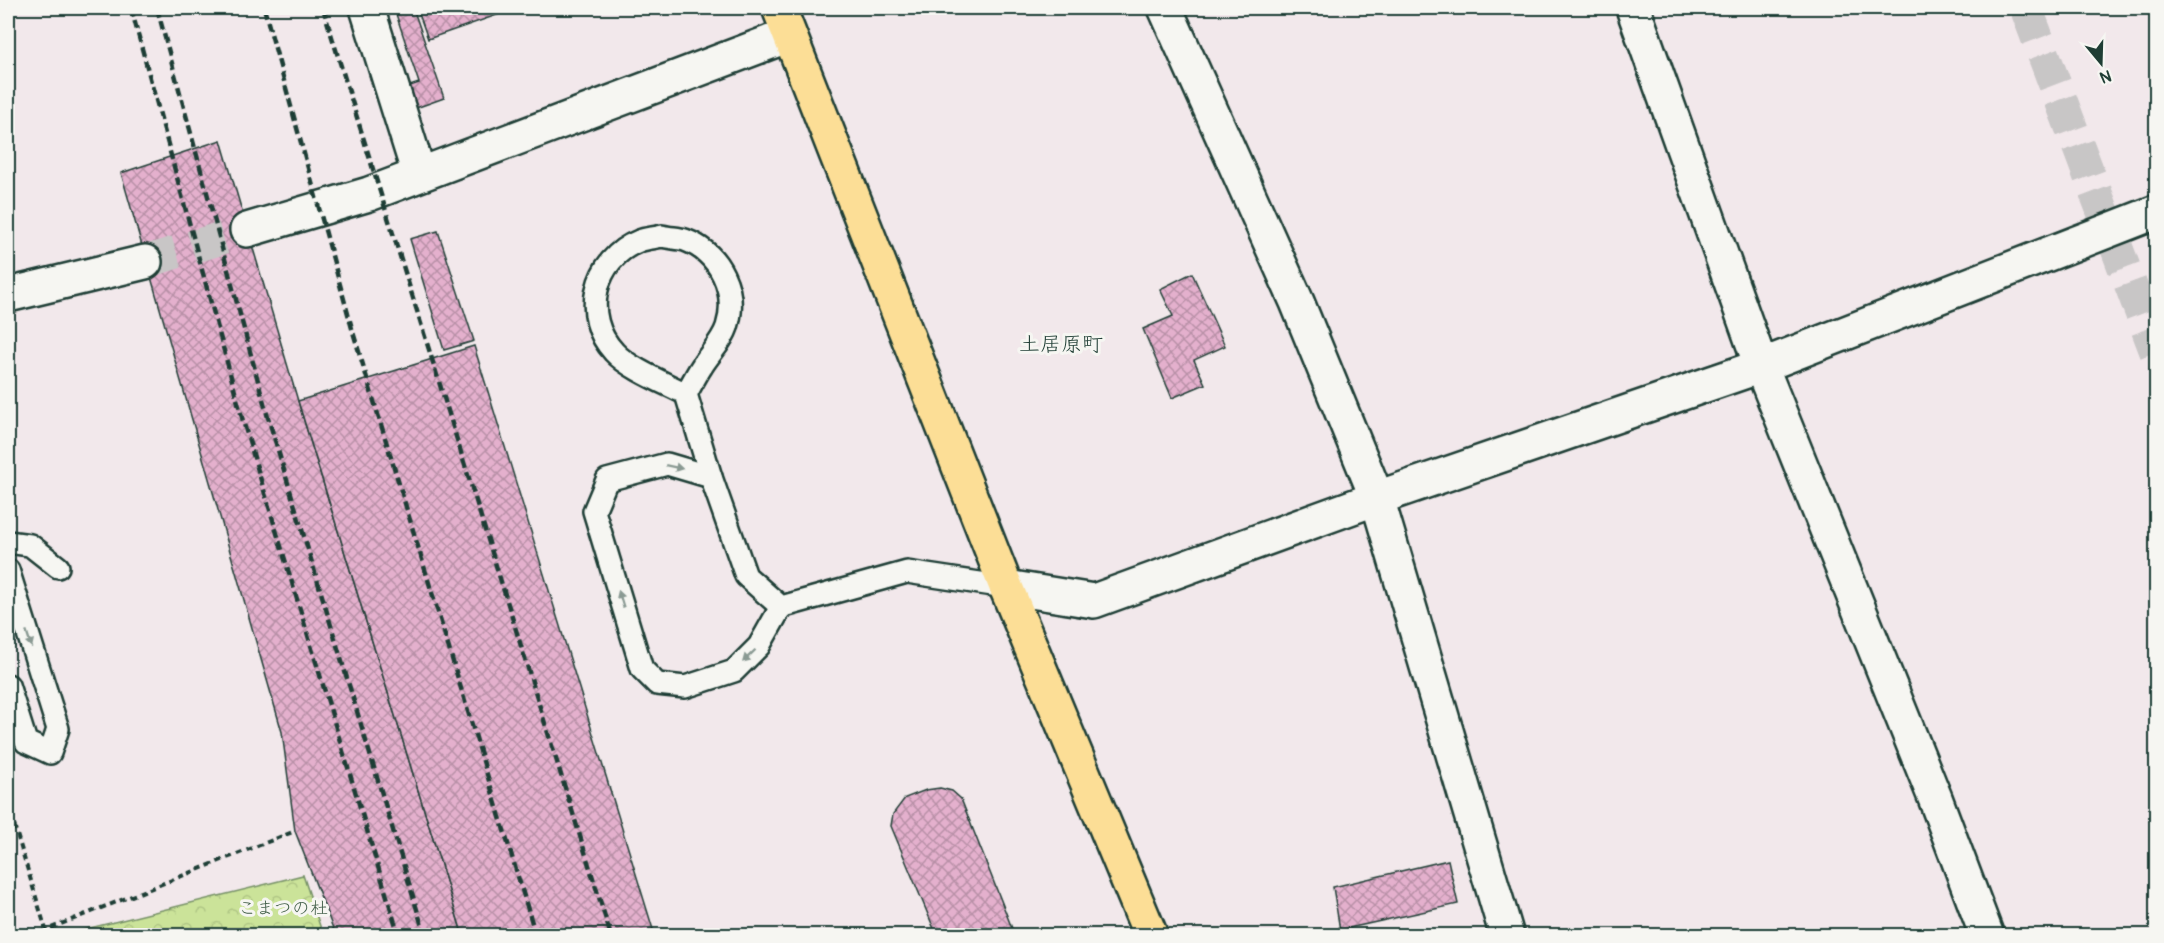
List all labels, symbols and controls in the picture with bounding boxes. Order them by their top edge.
north arrow [2071,33,2131,93]
text: N [2097,65,2114,88]
district label: 土居原町 [1019,331,1103,358]
one-way arrow [665,462,683,472]
one-way arrow [616,590,625,608]
one-way arrow [25,630,35,648]
one-way arrow [742,649,757,663]
park label: こまつの杜 [238,897,328,920]

